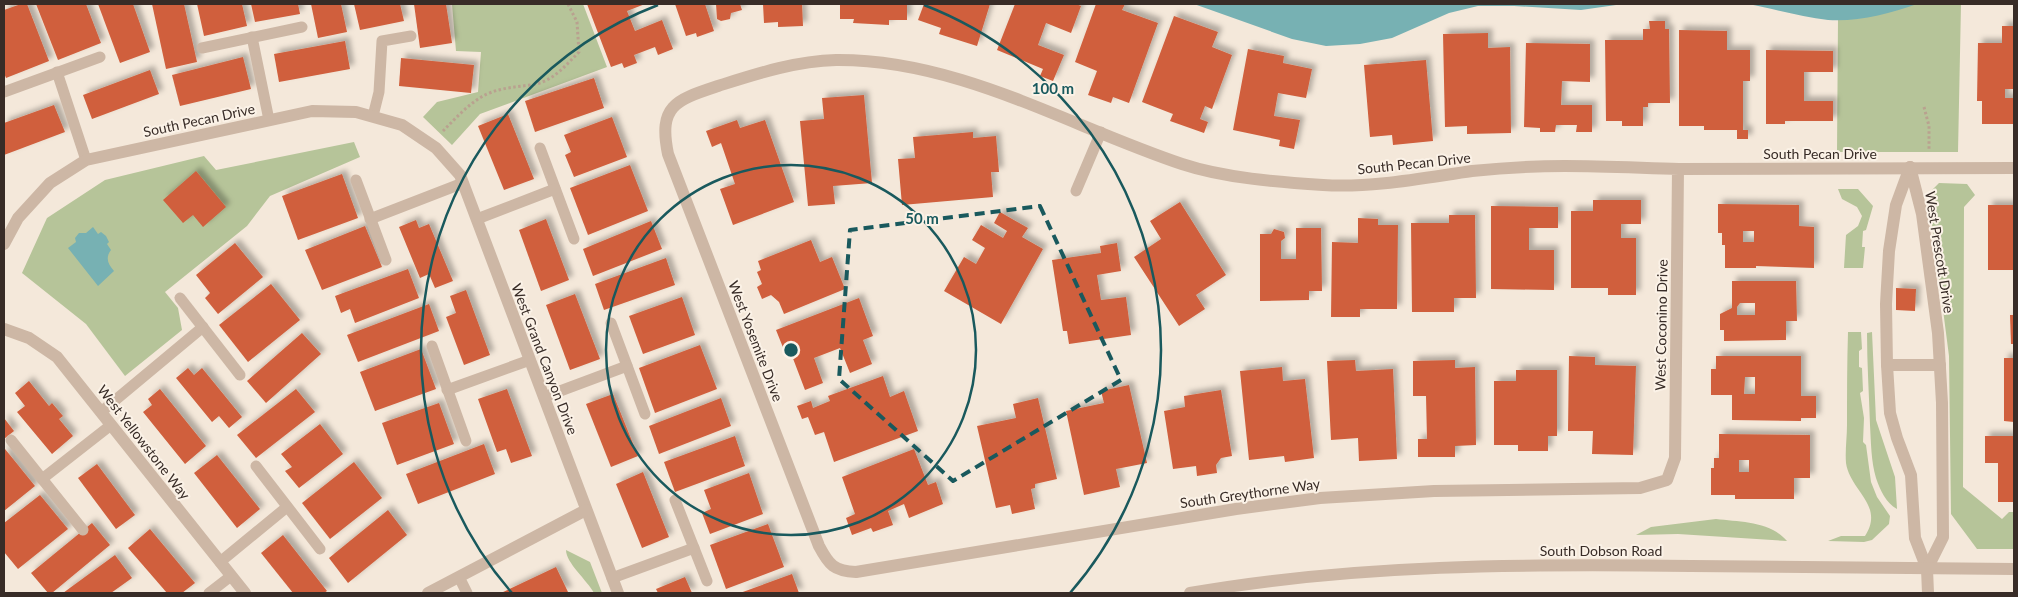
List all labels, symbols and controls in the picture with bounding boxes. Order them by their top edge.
text: 100 m [1032,79,1074,97]
street label: South Pecan Drive [142,100,256,140]
street label: South Pecan Drive [1763,145,1877,162]
street label: South Pecan Drive [1357,149,1471,177]
street label: West Prescott Drive [1922,190,1958,314]
text: 50 m [905,209,939,227]
street label: West Coconino Drive [1651,259,1671,391]
street label: West Yosemite Drive [725,278,787,404]
street label: West Grand Canyon Drive [508,281,582,437]
centre of rings [782,341,800,359]
street label: West Yellowstone Way [94,381,194,503]
street label: South Greythorne Way [1179,475,1322,511]
street label: South Dobson Road [1540,542,1662,559]

